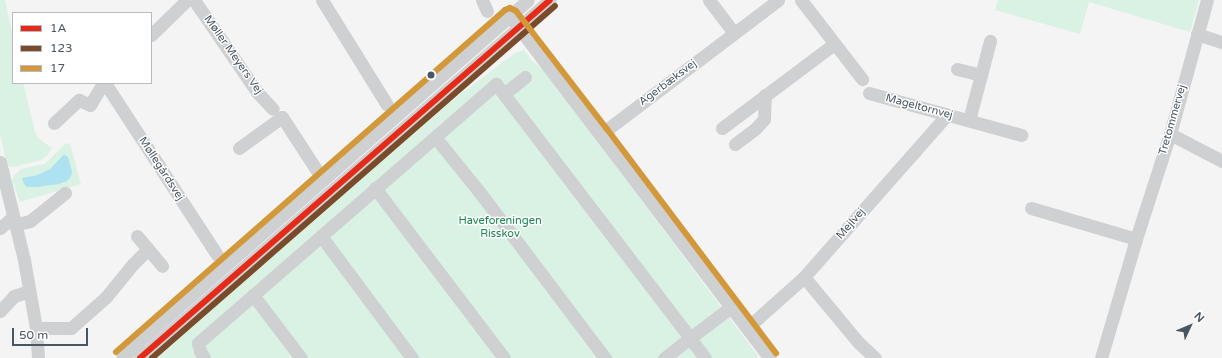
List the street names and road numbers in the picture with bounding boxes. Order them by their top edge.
street label: Møller Meyers Vej [201,13,265,97]
street label: Agerbæksvej [637,57,699,109]
street label: Tretommervej [1157,83,1189,157]
street label: Mageltornvej [884,92,954,122]
street label: Møllegårdsvej [136,135,186,203]
street label: Mejlvej [834,206,868,242]

